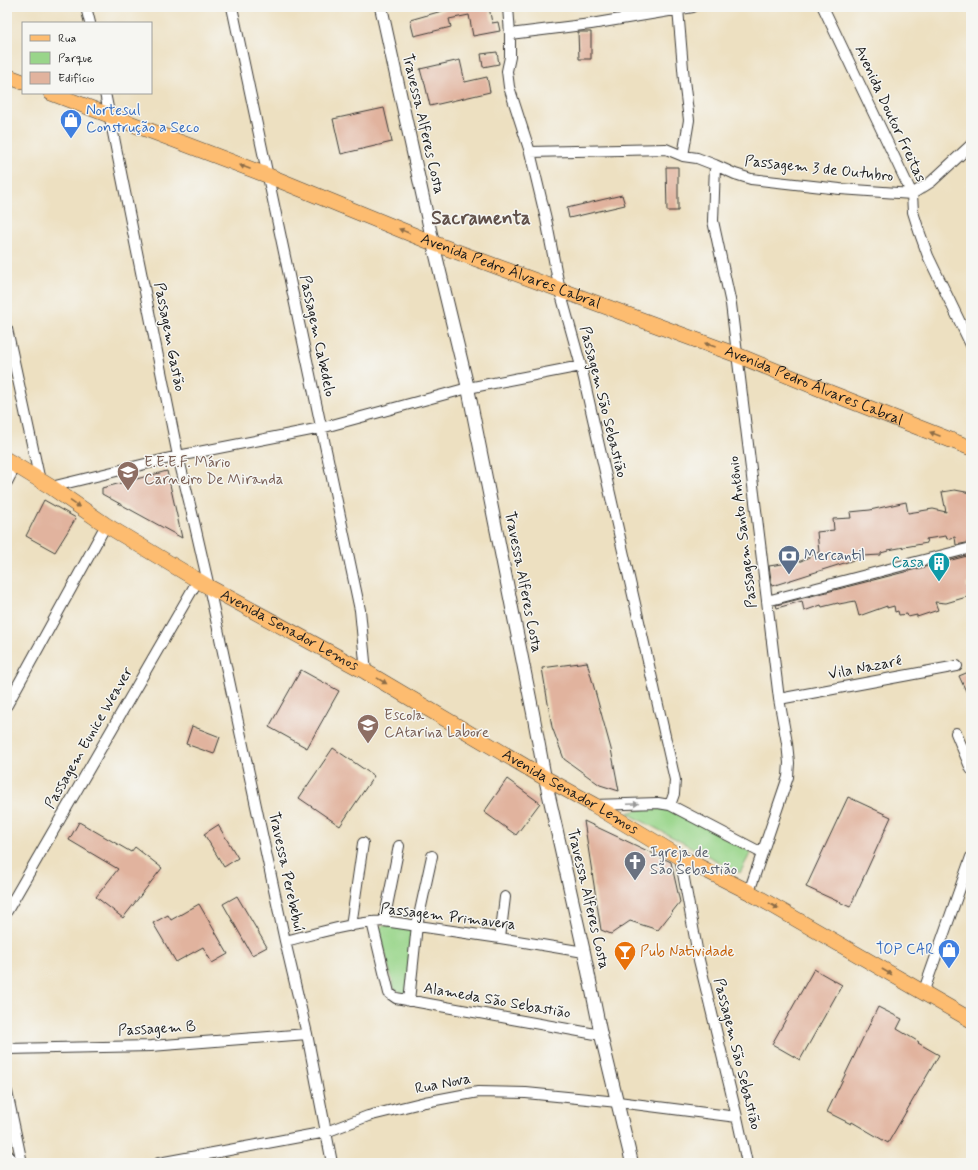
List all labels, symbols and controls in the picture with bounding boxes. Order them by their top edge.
legend [22,22,152,94]
text: Rua [58,31,76,47]
street label: Avenida Doutor Freitas [849,42,931,186]
text: Parque [58,51,93,67]
street label: Travessa Alferes Costa [397,52,449,197]
text: Edifício [58,71,94,87]
place label: Nortesul Construção a Seco [86,101,199,138]
shop icon: Nortesul Construção a Seco [58,107,84,140]
street label: Passagem 3 de Outubro [744,151,894,187]
one-way arrow [238,164,250,170]
district label: Sacramenta [431,206,531,231]
one-way arrow [398,228,410,234]
street label: Avenida Pedro Álvares Cabral [418,229,604,314]
street label: Passagem Cabedelo [294,273,340,399]
street label: Passagem Gastão [149,281,189,393]
street label: Passagem São Sebastião [574,324,632,480]
street label: Avenida Pedro Álvares Cabral [722,341,906,430]
one-way arrow [703,342,715,348]
one-way arrow [928,431,940,437]
place label: E.E.E.F. Mário Carneiro De Miranda [144,453,284,490]
street label: Passagem Santo Antônio [724,455,762,609]
school or university icon: E.E.E.F. Mário Carneiro De Miranda [115,459,141,492]
one-way arrow [70,500,80,508]
street label: Travessa Alferes Costa [499,510,547,655]
bank icon: Mercantil [776,543,802,576]
place label: Mercantil [804,546,865,566]
building icon: Casa [926,550,952,583]
place label: Casa [892,553,924,573]
street label: Avenida Senador Lemos [217,585,362,676]
street label: Vila Nazaré [827,651,904,685]
street label: Passagem Eunice Weaver [40,663,138,812]
one-way arrow [377,677,387,685]
place label: Escola CAtarina Labore [384,706,489,743]
school or university icon: Escola CAtarina Labore [355,712,381,745]
street label: Avenida Senador Lemos [498,745,642,840]
one-way arrow [627,800,639,807]
street label: Travessa Perebebuí [263,810,309,934]
street label: Travessa Alferes Costa [562,827,614,972]
place label: Igreja de São Sebastião [650,843,737,880]
church icon: Igreja de São Sebastião [622,849,648,882]
street label: Passagem Primavera [379,899,517,935]
one-way arrow [768,903,780,910]
shop icon: TOP CAR [936,937,962,970]
bar icon: Pub Natividade [612,939,638,972]
place label: TOP CAR [876,940,934,960]
place label: Pub Natividade [640,942,735,962]
one-way arrow [881,968,893,975]
street label: Passagem São Sebastião [708,976,766,1132]
street label: Alameda São Sebastião [422,978,572,1024]
street label: Passagem B [118,1017,197,1041]
street label: Rua Nova [413,1069,473,1099]

